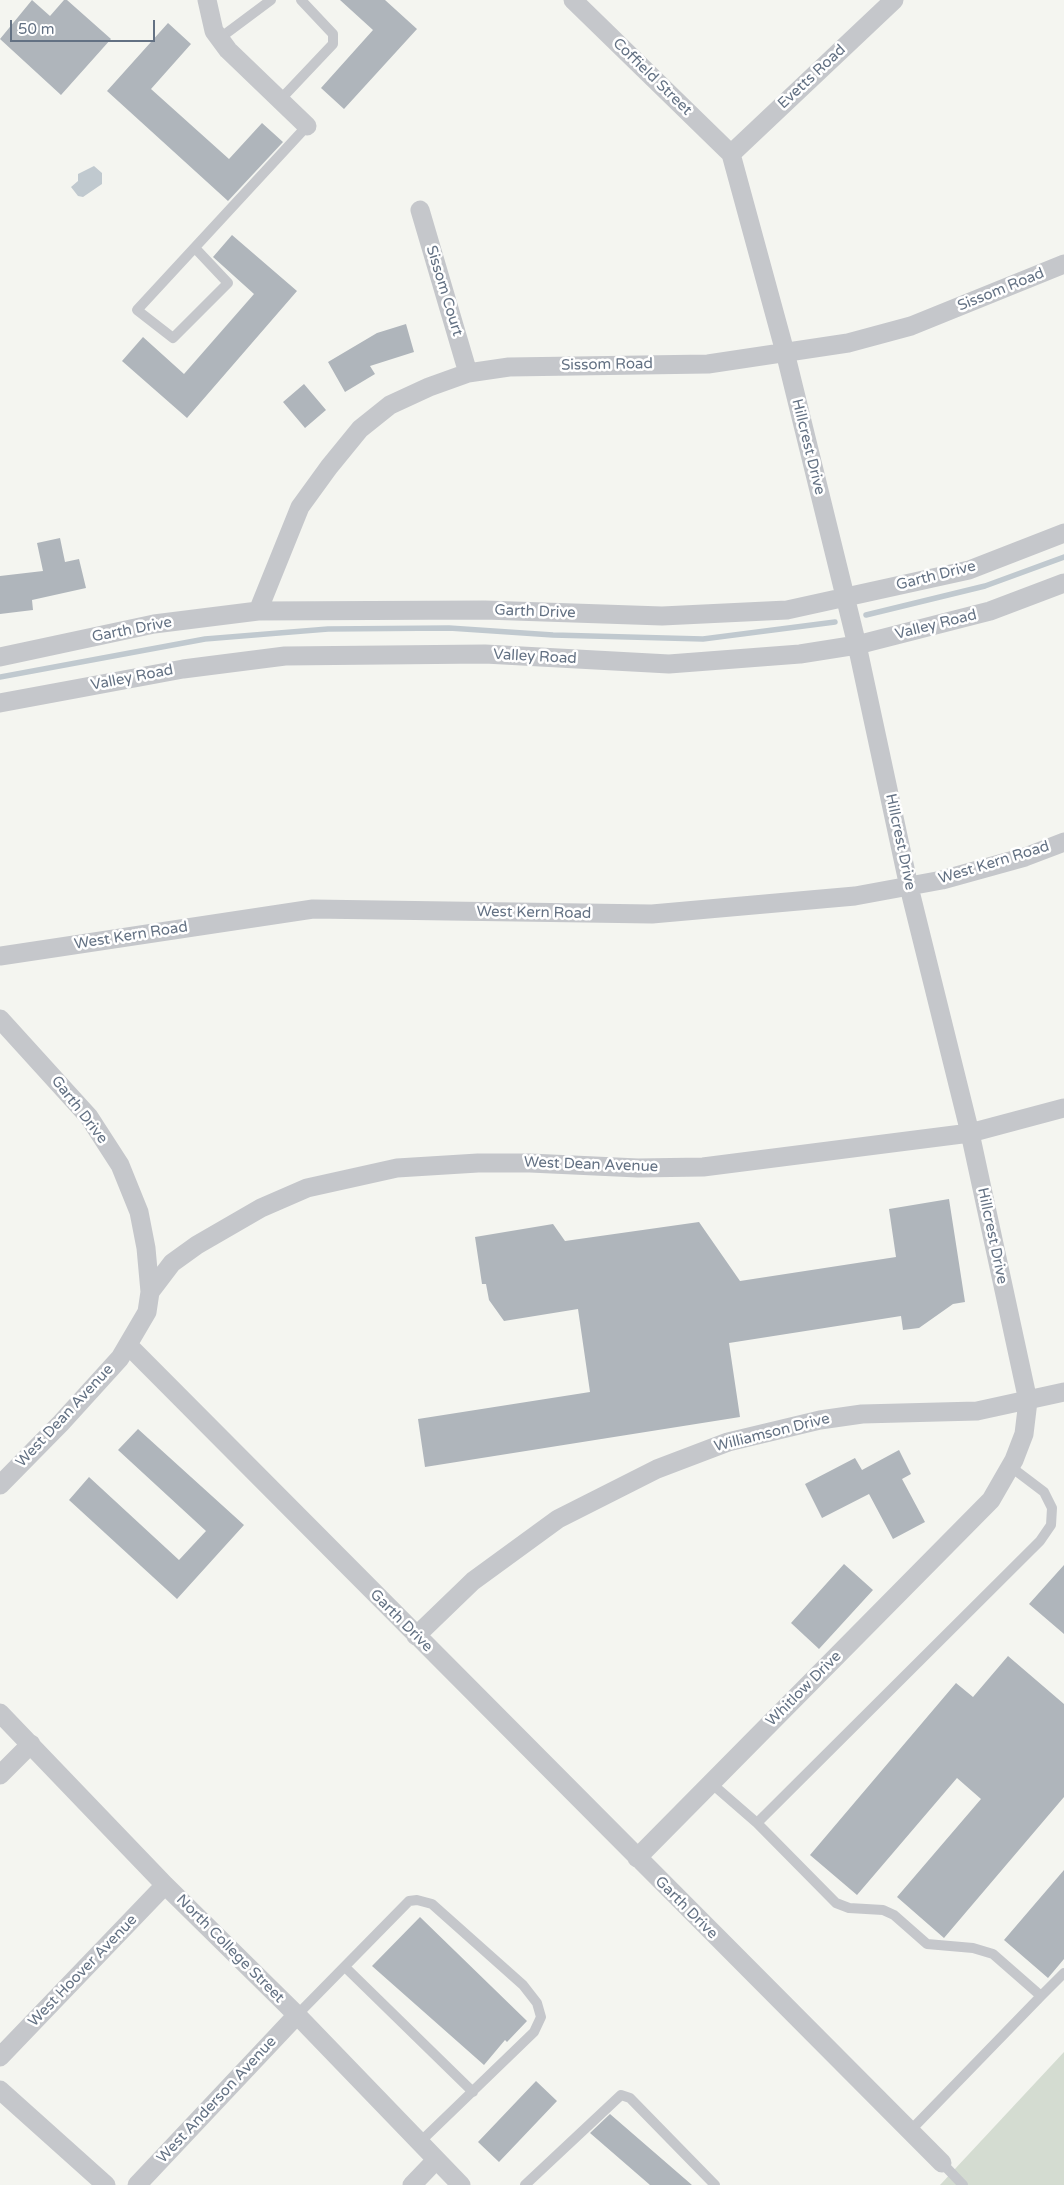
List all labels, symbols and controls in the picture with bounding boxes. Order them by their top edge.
scale bar [12,10,158,42]
text: 50 m [18,20,55,38]
street label: Coffield Street [609,35,695,119]
street label: Evetts Road [774,41,850,113]
street label: Sissom Court [422,243,466,339]
street label: Sissom Road [955,264,1047,316]
street label: Sissom Road [561,355,653,375]
street label: Hillcrest Drive [787,397,829,497]
street label: Garth Drive [894,557,978,595]
street label: Garth Drive [494,602,576,622]
street label: Valley Road [893,606,979,644]
street label: Garth Drive [90,613,174,647]
street label: Valley Road [493,646,577,668]
street label: Valley Road [89,661,175,695]
street label: Hillcrest Drive [881,792,919,892]
street label: West Kern Road [936,838,1052,888]
street label: West Kern Road [476,903,592,923]
street label: West Kern Road [73,918,189,954]
street label: Garth Drive [47,1072,111,1148]
street label: West Dean Avenue [524,1154,658,1176]
street label: Hillcrest Drive [973,1186,1011,1286]
street label: West Dean Avenue [13,1361,117,1471]
street label: Williamson Drive [712,1410,832,1456]
street label: Garth Drive [366,1586,436,1656]
street label: Whitlow Drive [763,1648,845,1730]
street label: Garth Drive [651,1873,721,1943]
street label: North College Street [172,1891,288,2007]
street label: West Hoover Avenue [25,1911,141,2031]
street label: West Anderson Avenue [154,2033,280,2167]

